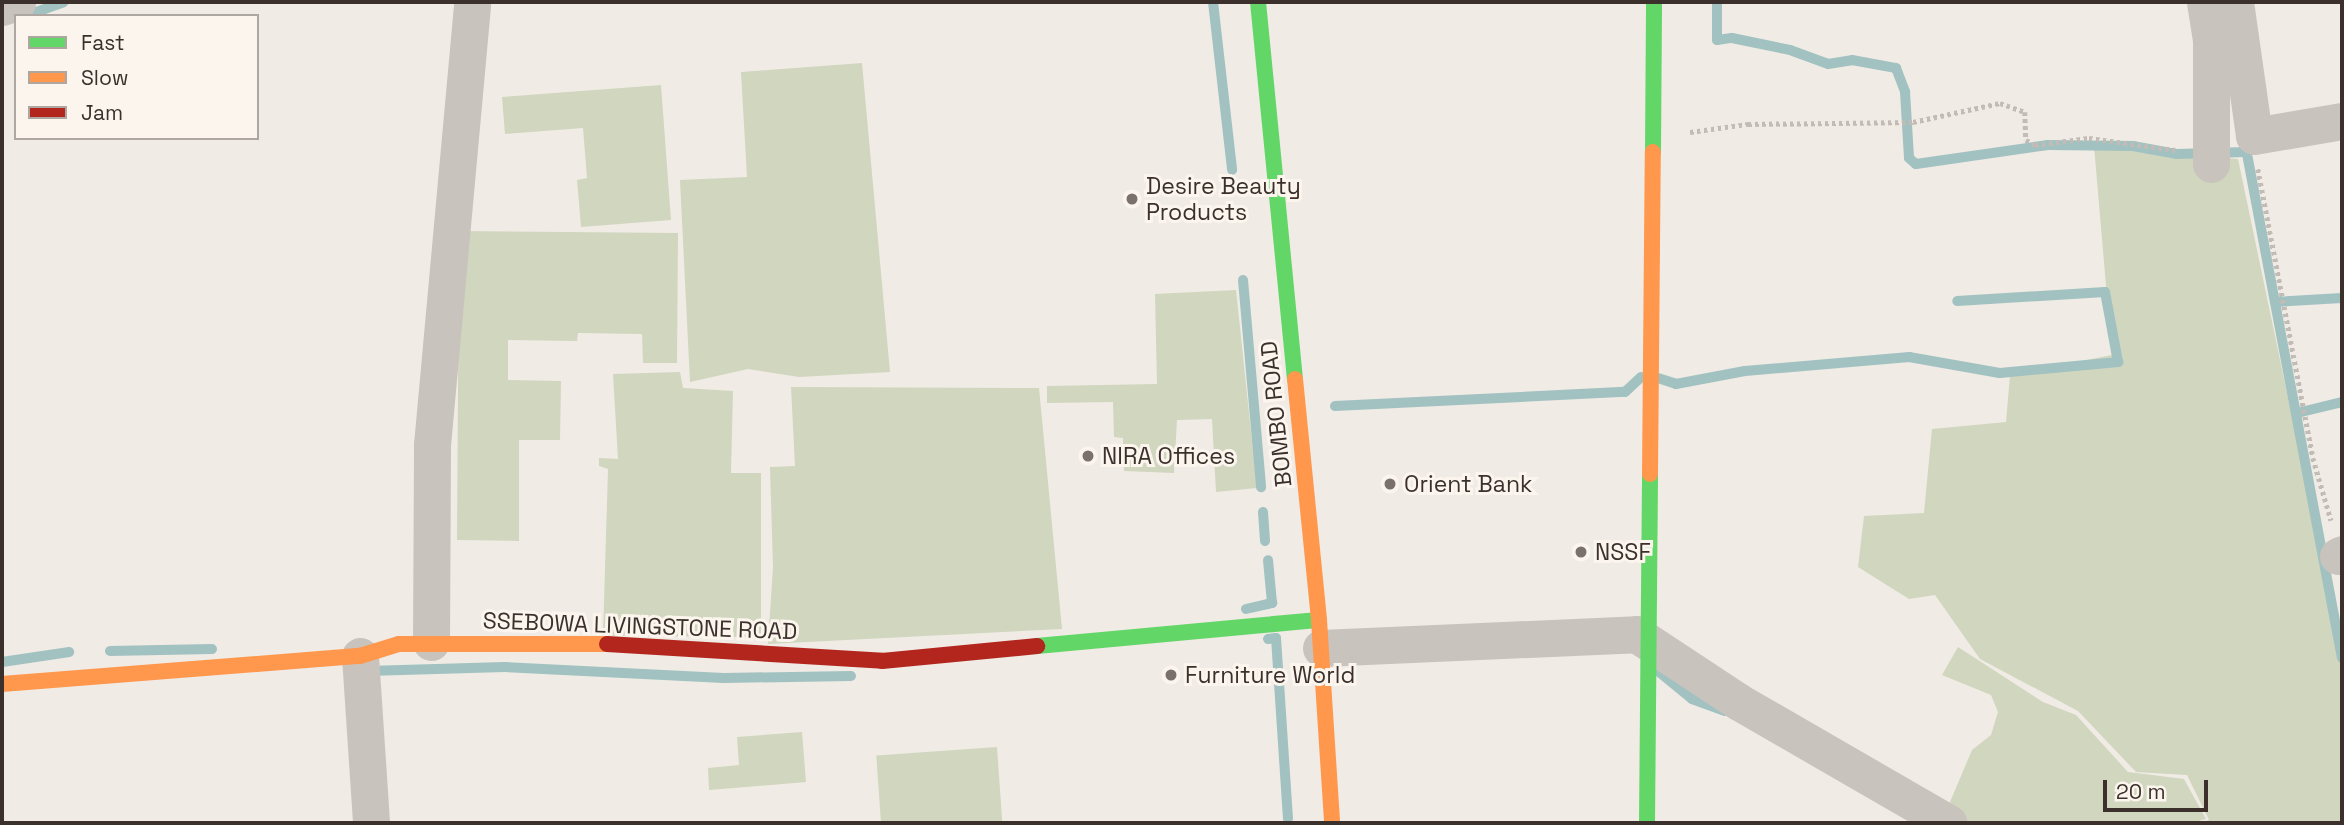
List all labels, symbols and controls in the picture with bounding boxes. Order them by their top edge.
legend [14,14,259,140]
text: Fast [81,29,125,56]
text: Slow [81,64,129,91]
text: Jam [81,99,123,126]
place label: Desire Beauty Products [1146,172,1301,226]
marker: Desire Beauty Products [1124,191,1140,207]
street label: BOMBO ROAD [1255,340,1297,488]
place label: NIRA Offices [1102,442,1235,470]
marker: NIRA Offices [1080,448,1096,464]
place label: Orient Bank [1404,470,1532,498]
marker: Orient Bank [1382,476,1398,492]
place label: NSSF [1595,538,1651,566]
marker: NSSF [1573,544,1589,560]
street label: SSEBOWA LIVINGSTONE ROAD [482,607,798,645]
place label: Furniture World [1185,661,1355,689]
marker: Furniture World [1163,667,1179,683]
scale bar [2106,766,2211,810]
text: 20 m [2116,778,2166,805]

